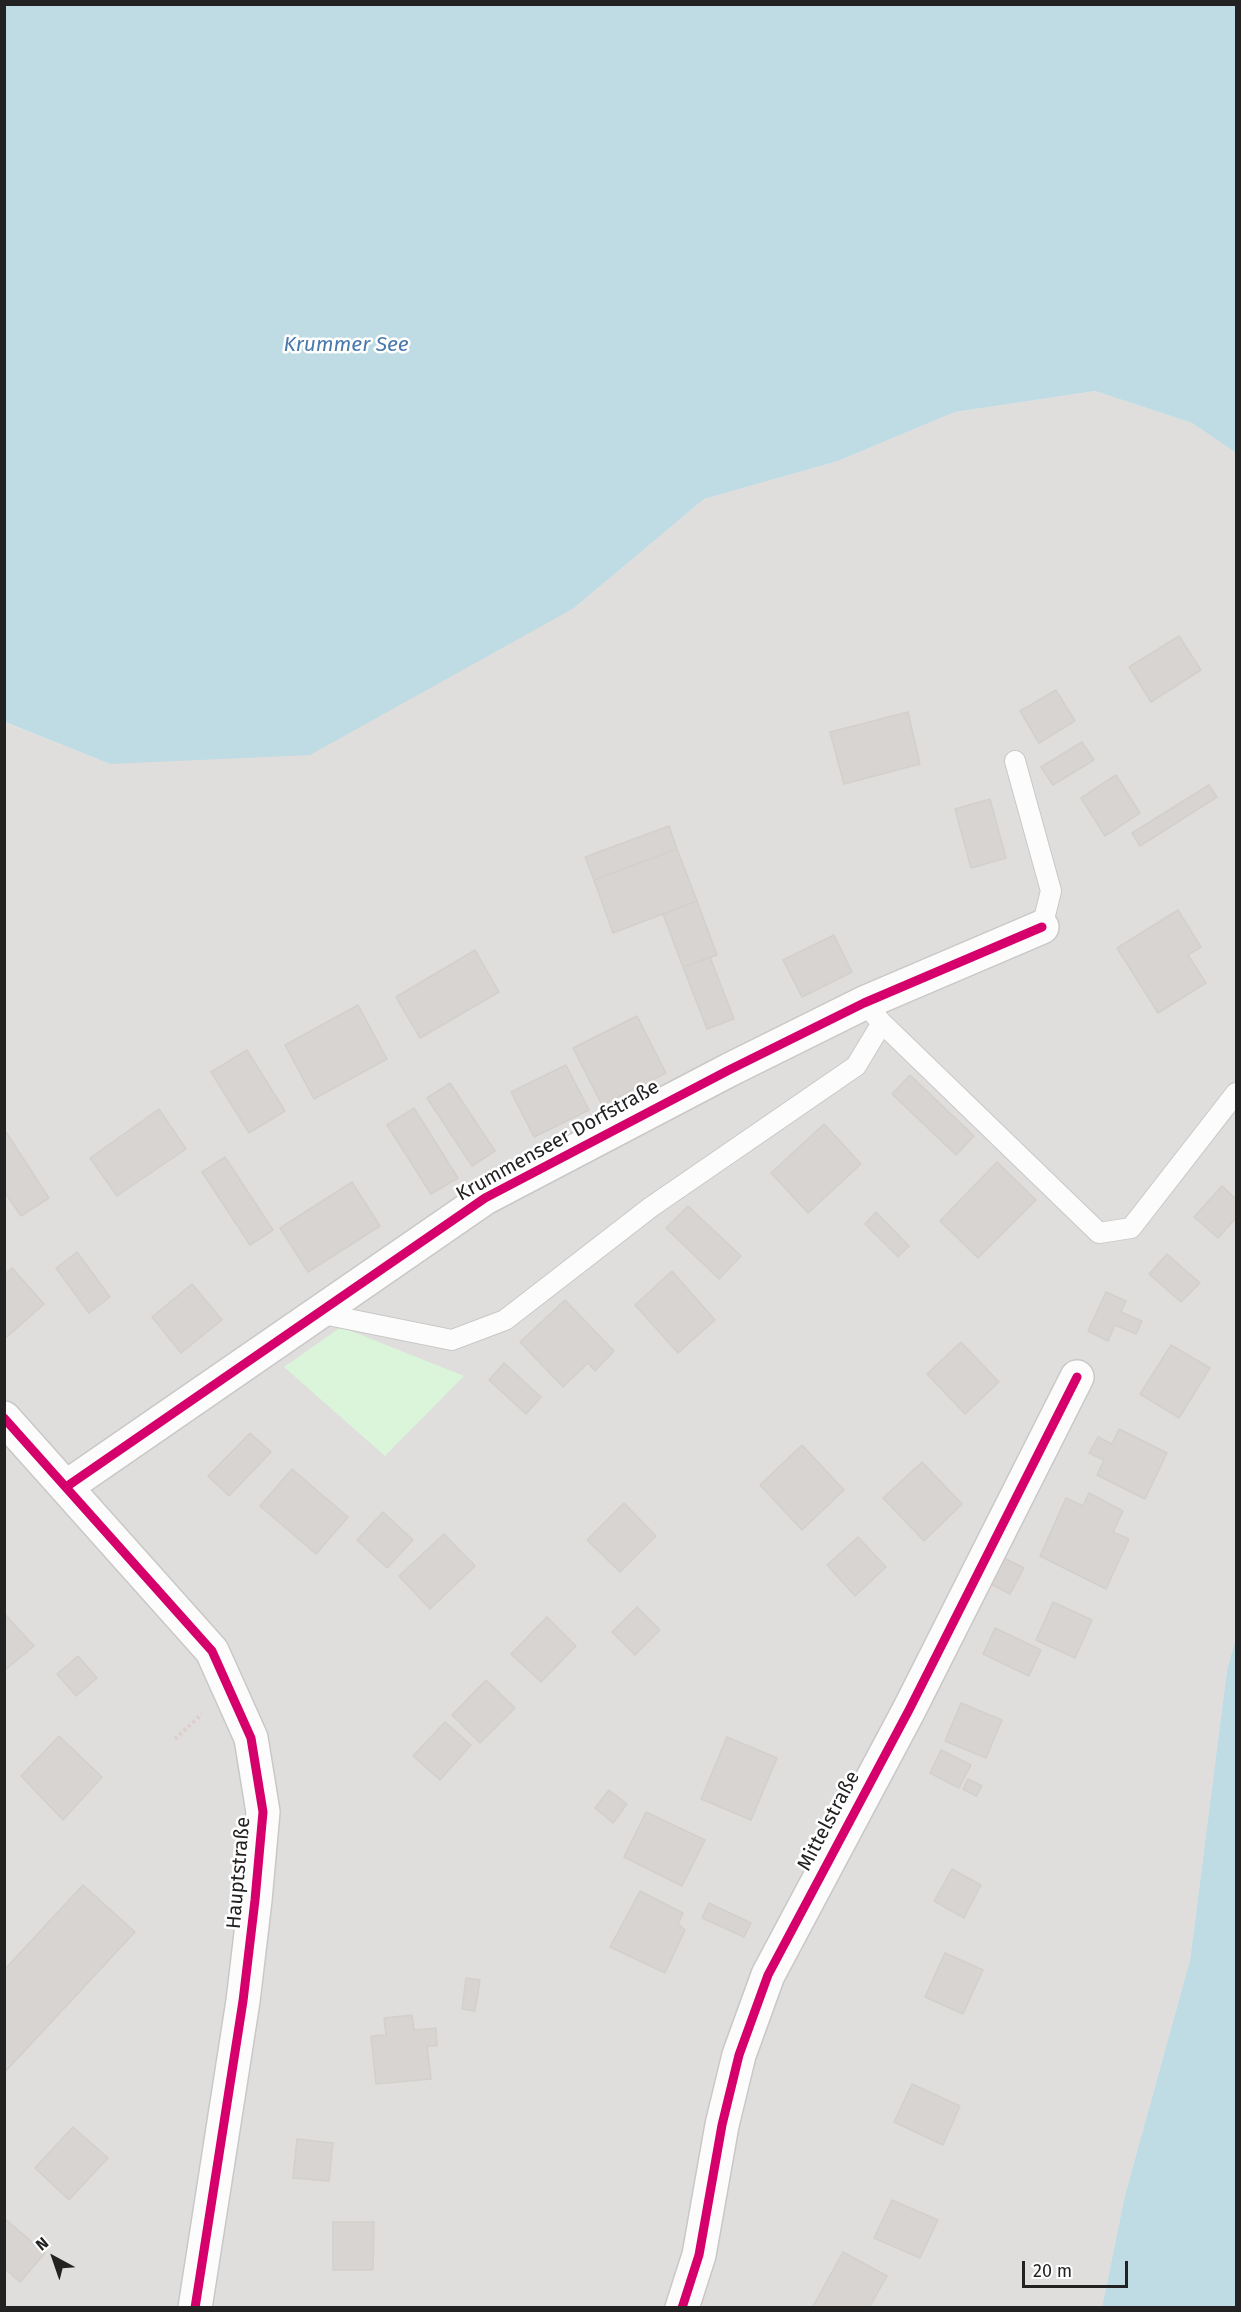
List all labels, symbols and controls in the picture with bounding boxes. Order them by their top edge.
water label: Krummer See [283,332,409,358]
street label: Krummenseer Dorfstraße [452,1075,664,1207]
street label: Mittelstraße [793,1767,865,1875]
street label: Hauptstraße [222,1816,256,1930]
north arrow [24,2228,84,2288]
text: N [32,2233,52,2255]
scale bar [1025,2249,1132,2287]
text: 20 m [1033,2260,1072,2282]

